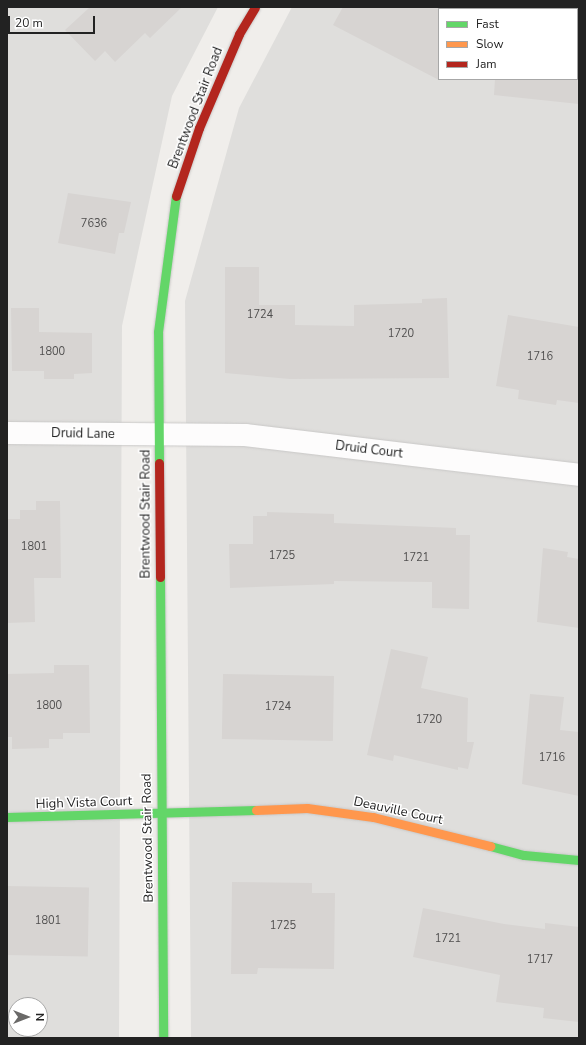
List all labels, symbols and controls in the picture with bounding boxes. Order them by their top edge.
scale bar [10,8,97,34]
legend [438,8,578,80]
text: 20 m [15,15,43,31]
text: Fast [476,16,499,32]
text: Slow [476,36,504,52]
street label: Brentwood Stair Road [166,45,226,171]
text: Jam [476,56,497,72]
house number: 7636 [81,217,107,231]
house number: 1724 [247,308,273,322]
house number: 1720 [388,327,414,341]
house number: 1800 [39,345,65,359]
house number: 1716 [527,350,553,364]
street label: Druid Lane [51,426,115,442]
street label: Druid Court [334,438,404,462]
street label: Brentwood Stair Road [138,449,154,579]
house number: 1801 [21,540,47,554]
house number: 1725 [269,549,295,563]
house number: 1721 [403,551,429,565]
house number: 1800 [36,699,62,713]
house number: 1724 [265,700,291,714]
house number: 1720 [416,713,442,727]
house number: 1716 [539,751,565,765]
street label: Brentwood Stair Road [139,773,157,903]
street label: High Vista Court [35,794,133,812]
street label: Deauville Court [352,794,444,828]
house number: 1801 [35,914,61,928]
house number: 1725 [270,919,296,933]
house number: 1721 [435,932,461,946]
house number: 1717 [527,953,553,967]
north arrow [8,997,48,1037]
text: N [32,1013,47,1021]

